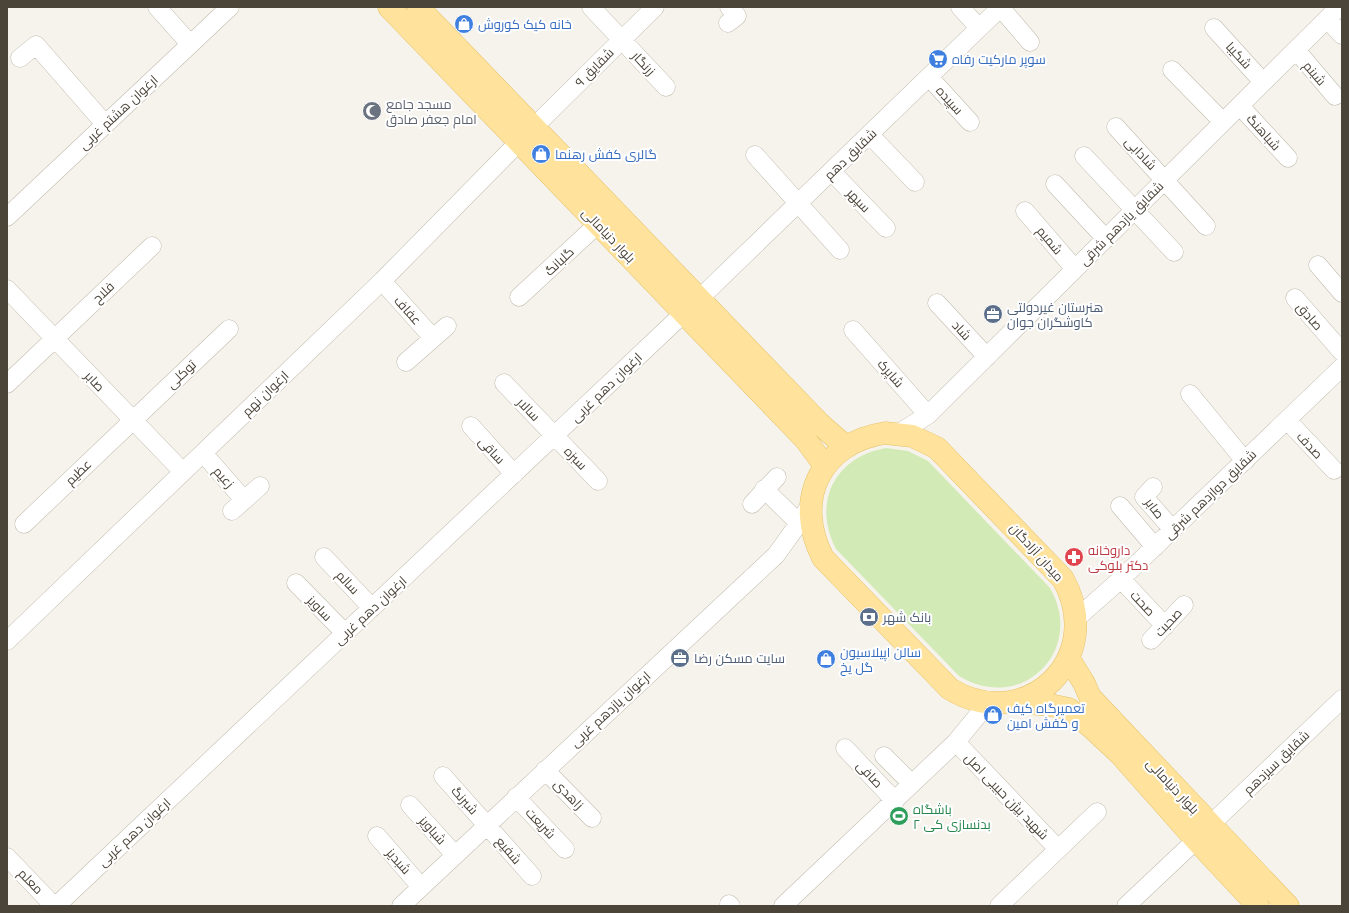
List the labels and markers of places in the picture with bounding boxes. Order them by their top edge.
shop icon: خانه کیک کوروش [453,13,475,35]
place label: خانه کیک کوروش [478,17,572,32]
supermarket icon: سوپر مارکیت رفاه [927,48,949,70]
place label: سوپر مارکیت رفاه [952,52,1046,69]
place label: مسجد جامع امام جعفر صادق [386,97,477,129]
mosque icon: مسجد جامع امام جعفر صادق [361,100,383,122]
shop icon: گالری کفش رهنما [530,143,552,165]
place label: گالری کفش رهنما [555,147,657,162]
place label: هنرستان غیردولتی کاوشگران جوان [1007,300,1103,330]
office icon: هنرستان غیردولتی کاوشگران جوان [982,303,1004,325]
place label: داروخانه دکتر بلوکی [1088,543,1148,573]
pharmacy icon: داروخانه دکتر بلوکی [1063,546,1085,568]
bank icon: بانک شهر [858,606,880,628]
place label: بانک شهر [882,610,931,625]
place label: سالن اپیلاسیون گل یخ [840,645,921,676]
office icon: سایت مسکن رضا [669,647,691,669]
shop icon: سالن اپیلاسیون گل یخ [815,648,837,670]
place label: سایت مسکن رضا [694,651,785,666]
place label: تعمیرگاه کیف و کفش امین [1007,701,1085,731]
shop icon: تعمیرگاه کیف و کفش امین [982,704,1004,726]
place label: باشگاه بدنسازی کی ۲ [913,802,991,832]
sports icon: باشگاه بدنسازی کی ۲ [888,805,910,827]

